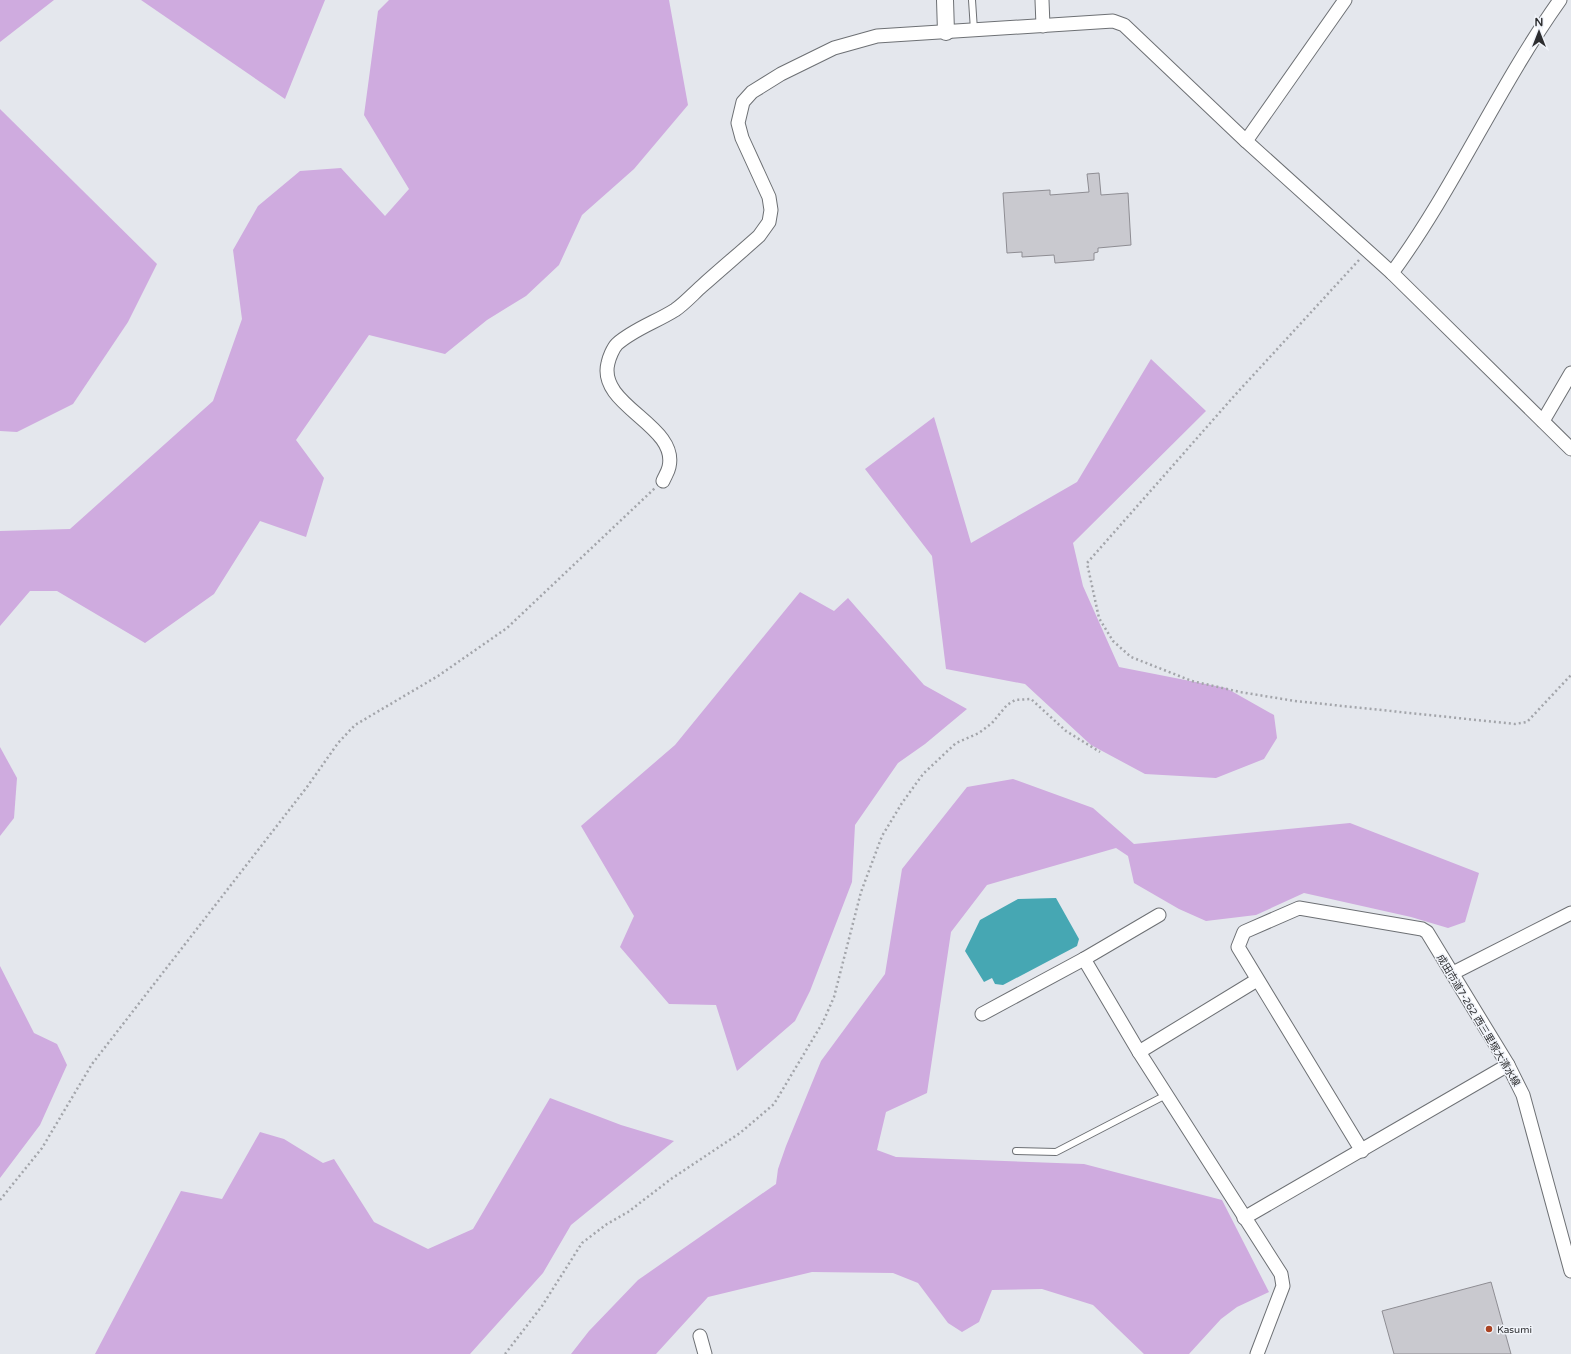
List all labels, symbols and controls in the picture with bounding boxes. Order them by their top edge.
north arrow [1519,12,1559,52]
text: N [1535,16,1543,29]
street label: 成田市道7-262 西三里塚大清水線 [1434,952,1522,1089]
marker: Kasumi [1484,1324,1494,1334]
place label: Kasumi [1497,1324,1532,1336]

